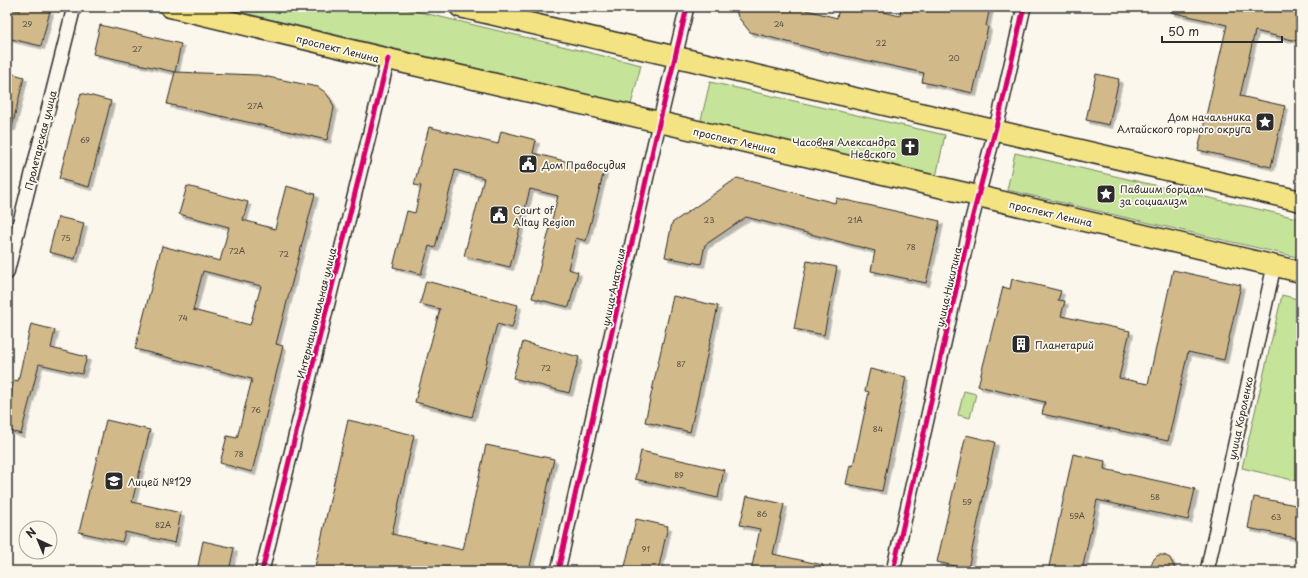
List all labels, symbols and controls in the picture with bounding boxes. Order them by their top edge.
house number: 29 [22,18,32,30]
house number: 24 [774,18,784,30]
scale bar [1162,18,1282,44]
text: 50 m [1168,22,1199,40]
street label: проспект Ленина [295,30,382,66]
house number: 22 [876,37,886,49]
house number: 27 [132,43,142,55]
house number: 20 [948,52,960,64]
street label: Пролетарская улица [20,88,60,191]
house number: 27А [247,100,263,112]
place label: Дом начальника Алтайского горного округа [1117,109,1252,136]
place icon: Дом начальника Алтайского горного округа [1254,111,1276,133]
street label: проспект Ленина [692,123,779,157]
house number: 69 [80,134,90,146]
place label: Часовня Александра Невского [792,134,897,161]
church icon: Часовня Александра Невского [899,136,921,158]
public building icon: Дом Правосудия [517,153,539,175]
place label: Дом Правосудия [541,157,626,173]
place label: Павшим борцам за социализм [1119,181,1204,208]
place icon: Павшим борцам за социализм [1095,183,1117,205]
street label: проспект Ленина [1008,196,1095,230]
place label: Court of Altay Region [513,202,575,229]
public building icon: Court of Altay Region [488,204,510,226]
house number: 23 [704,214,714,226]
house number: 21А [847,214,863,226]
house number: 75 [61,232,71,244]
house number: 78 [906,241,916,253]
house number: 72А [229,245,245,257]
street label: Интернациональная улица [292,245,340,380]
street label: улица Никитина [931,245,965,329]
street label: улица Анатолия [597,247,629,327]
house number: 72 [279,248,289,260]
house number: 74 [178,312,188,324]
building icon: Планетарий [1010,333,1032,355]
place label: Планетарий [1035,337,1094,352]
house number: 87 [676,358,686,370]
house number: 72 [541,362,551,374]
street label: улица Короленко [1224,375,1256,461]
house number: 76 [251,404,261,416]
house number: 84 [873,423,883,435]
house number: 78 [234,448,244,460]
house number: 89 [674,469,684,481]
school or university icon: Лицей №129 [103,470,125,492]
place label: Лицей №129 [128,474,192,489]
house number: 58 [1150,491,1160,503]
house number: 59 [962,496,972,508]
house number: 86 [757,508,768,520]
house number: 59А [1069,510,1085,522]
house number: 63 [1271,511,1281,523]
house number: 82А [155,519,171,531]
north arrow [18,520,58,560]
text: N [22,523,40,542]
house number: 91 [642,543,651,555]

